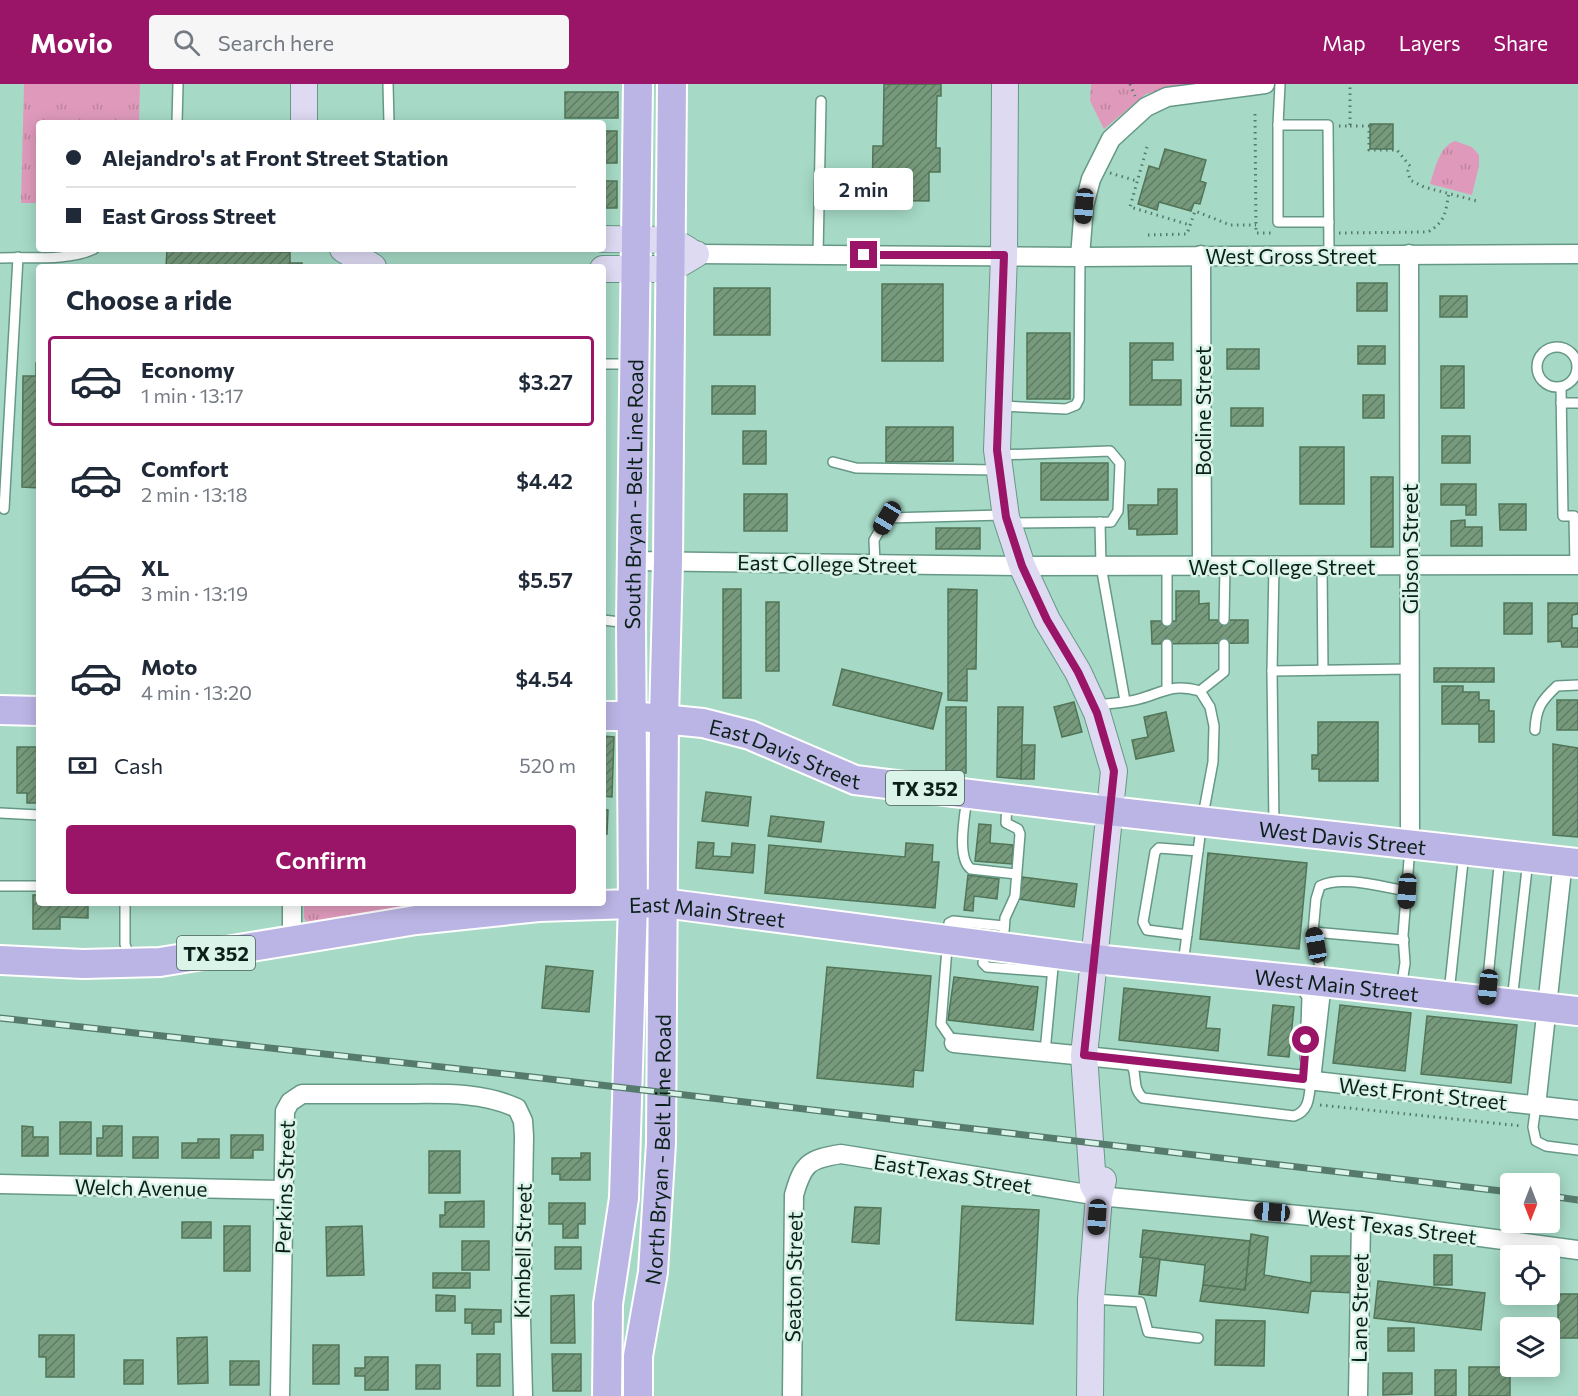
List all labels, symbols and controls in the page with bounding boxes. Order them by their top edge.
search box [149,15,569,69]
text: Movio [30,25,113,59]
icon: search [170,26,203,59]
text: Search here [218,29,334,56]
text: Map [1322,30,1366,55]
text: Layers [1399,30,1461,55]
text: Share [1494,30,1548,55]
text: Alejandro's at Front Street Station [102,144,449,171]
callout: 2 min [814,168,914,210]
text: 2 min [839,177,888,201]
car [1073,187,1095,225]
text: East Gross Street [102,202,276,229]
route end [850,241,877,268]
street label: West Gross Street [1205,243,1377,268]
text: Choose a ride [66,283,232,316]
street label: Bodine Street [1190,346,1215,476]
icon: car [69,354,123,408]
text: Economy [141,356,235,383]
street label: South Bryan - Belt Line Road [618,359,647,630]
text: $3.27 [518,368,573,395]
text: 1 min · 13:17 [141,383,244,407]
icon: car [69,453,123,507]
text: Comfort [141,455,229,482]
text: $4.42 [516,467,573,494]
text: 2 min · 13:18 [141,482,248,506]
street label: Gibson Street [1397,484,1422,614]
car [870,498,904,538]
street label: East College Street [737,549,917,577]
icon: car [69,552,123,606]
text: XL [141,554,169,581]
street label: West College Street [1188,554,1376,579]
text: $5.57 [518,566,573,593]
text: 3 min · 13:19 [141,581,248,605]
icon: car [69,651,123,705]
text: Moto [141,653,197,680]
text: $4.54 [515,665,573,692]
text: 4 min · 13:20 [141,680,252,704]
street label: East Davis Street [707,713,862,793]
icon: cash [66,749,99,782]
text: Cash [114,752,163,779]
text: 520 m [519,753,576,777]
road number: TX 352 [886,771,964,805]
street label: West Davis Street [1257,815,1428,859]
button: Confirm [66,825,576,894]
car [1397,872,1417,910]
street label: East Main Street [629,890,787,931]
car [1304,926,1328,964]
road number: TX 352 [177,936,255,970]
street label: West Main Street [1254,963,1420,1005]
car [1477,968,1499,1006]
street label: North Bryan - Belt Line Road [638,1014,674,1287]
route start [1292,1026,1319,1053]
street label: West Front Street [1337,1072,1509,1114]
street label: Perkins Street [269,1120,299,1254]
street label: EastTexas Street [872,1148,1034,1198]
street label: Welch Avenue [74,1173,208,1201]
north arrow [1500,1173,1560,1233]
map controls [1500,1173,1560,1377]
street label: Kimbell Street [508,1183,536,1319]
car [1087,1198,1107,1236]
car [1253,1201,1291,1223]
street label: West Texas Street [1306,1203,1478,1249]
street label: Seaton Street [779,1211,807,1343]
button: locate [1500,1245,1560,1305]
street label: Lane Street [1346,1253,1372,1363]
button: layers [1500,1317,1560,1377]

